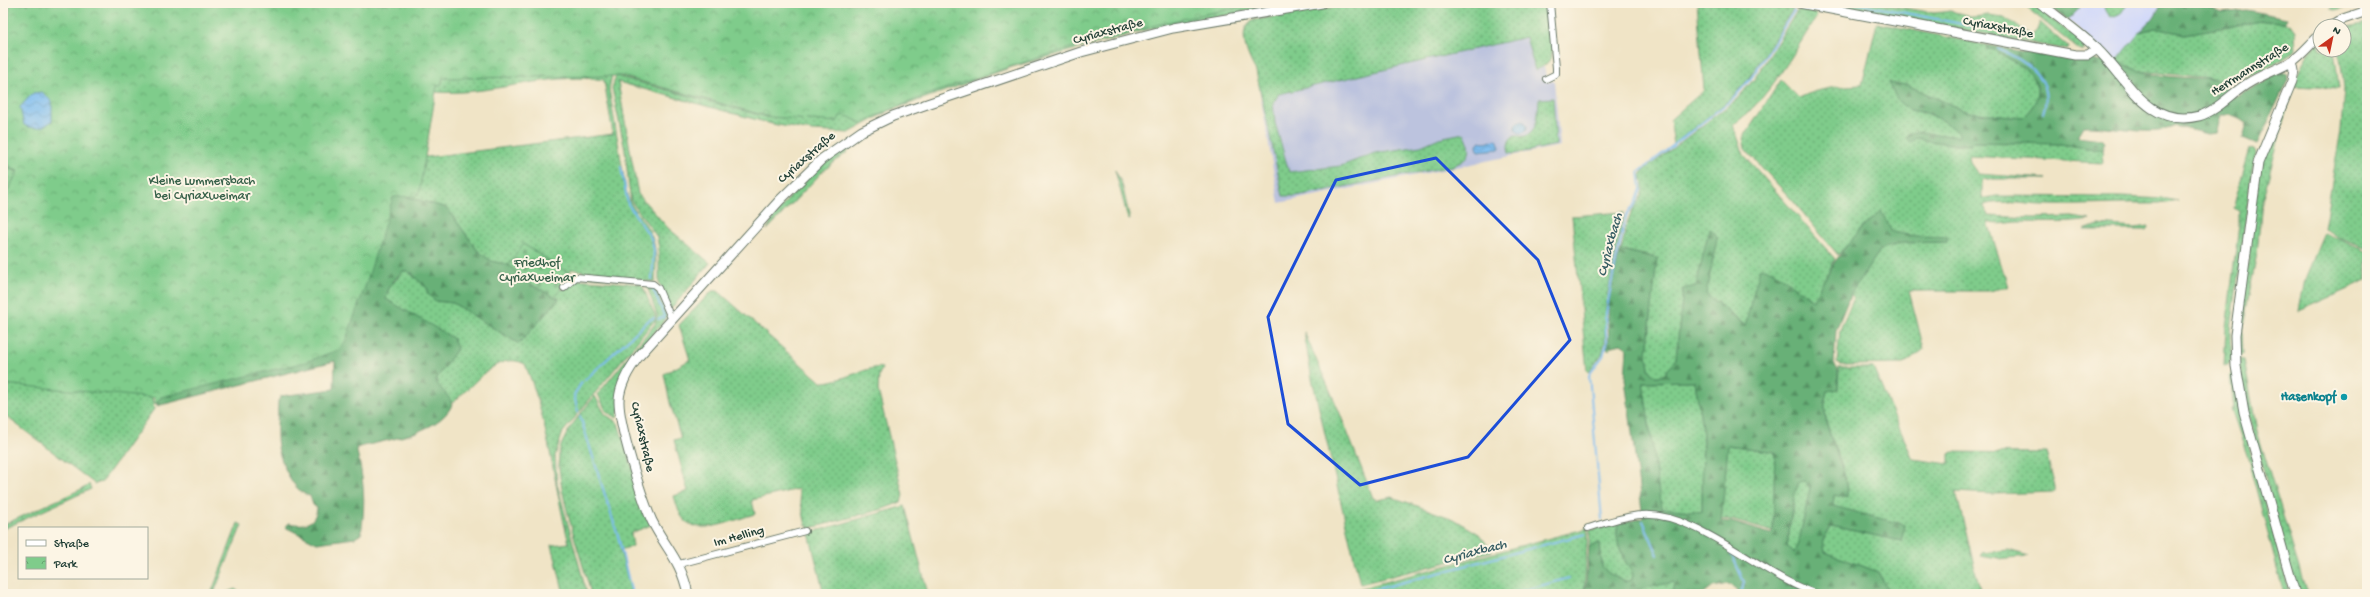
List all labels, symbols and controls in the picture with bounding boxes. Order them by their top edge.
street label: Cyriaxstraße [1961,14,2035,42]
street label: Cyriaxstraße [1072,15,1145,48]
north arrow [2312,18,2352,58]
text: N [2330,24,2343,38]
street label: Herrmannstraße [2208,40,2292,100]
street label: Cyriaxstraße [775,129,839,187]
park label: Kleine Lummersbach bei Cyriaxweimar [149,174,255,204]
water label: Cyriaxbach [1594,211,1628,279]
park label: Friedhof Cyriaxweimar [499,256,576,286]
place label: Hasenkopf [2281,389,2338,406]
marker: Hasenkopf [2339,392,2349,402]
street label: Cyriaxstraße [627,401,657,474]
street label: Im Helling [712,523,766,551]
legend [18,527,148,579]
water label: Cyriaxbach [1441,536,1509,570]
text: Straße [54,538,90,552]
text: Park [53,558,79,572]

